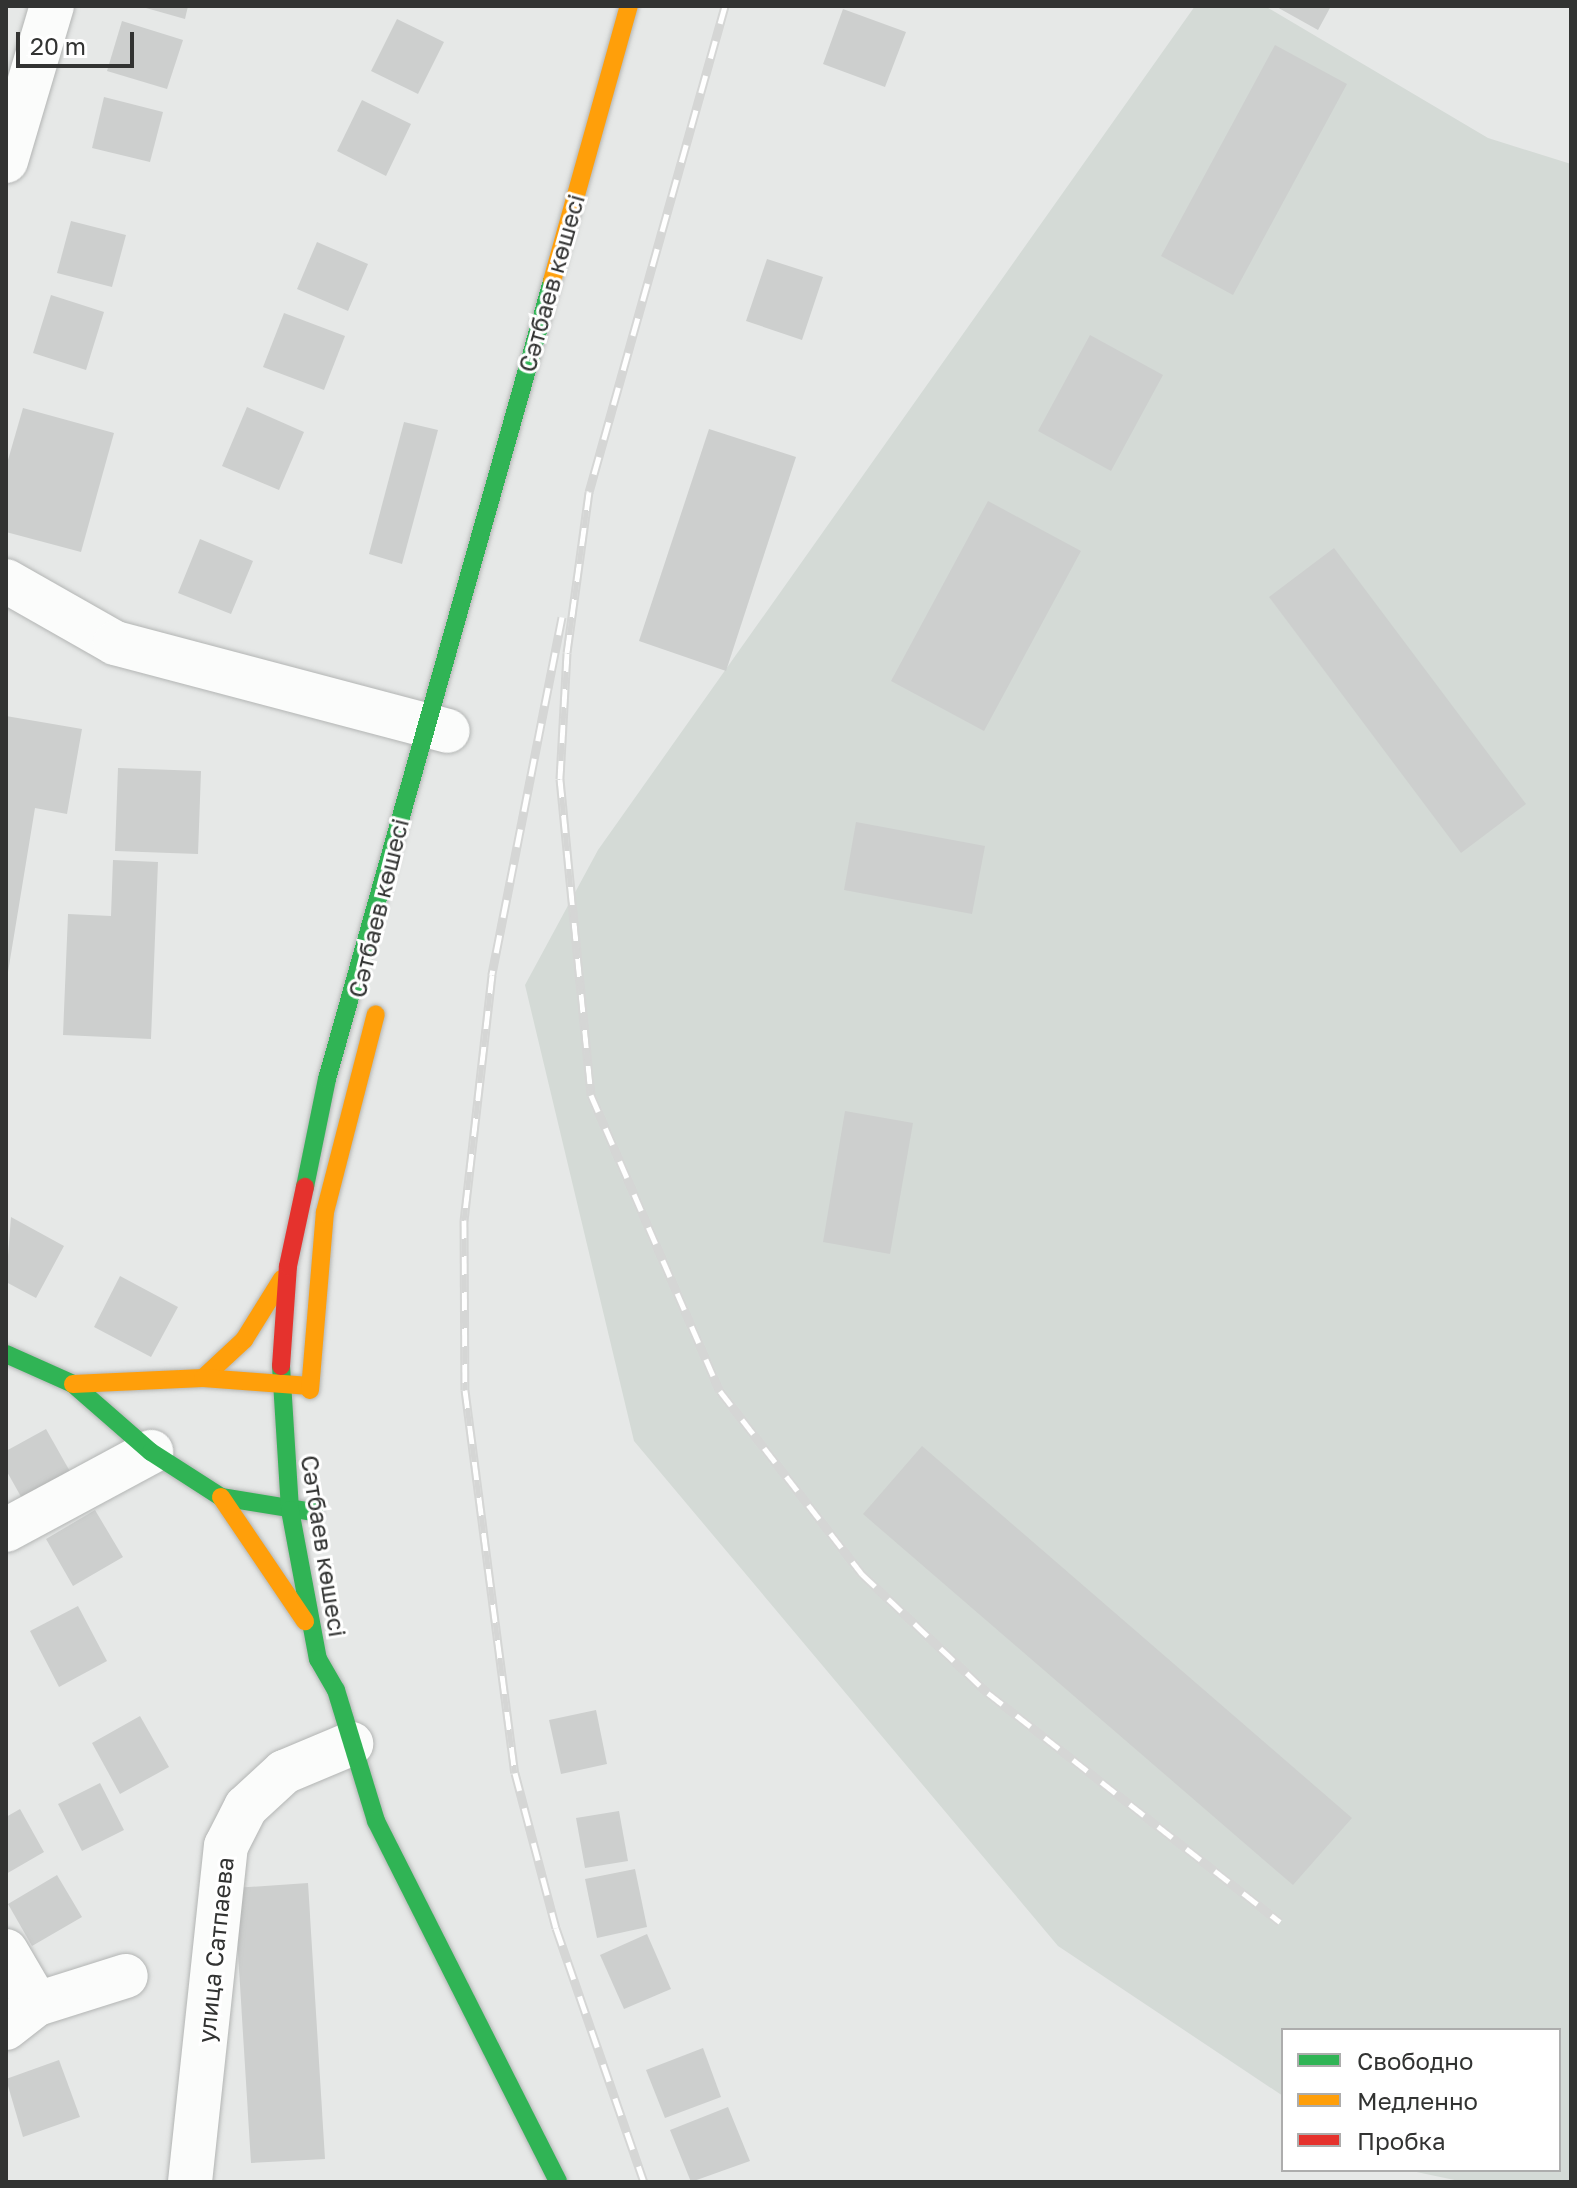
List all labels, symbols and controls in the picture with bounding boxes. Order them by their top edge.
scale bar [20,16,138,66]
text: 20 m [30,31,86,60]
street label: Сәтбаев көшесі [512,191,590,375]
street label: Сәтбаев көшесі [342,815,414,1001]
street label: Сәтбаев көшесі [295,1453,353,1639]
street label: улица Сатпаева [191,1856,239,2044]
legend [1281,2028,1561,2172]
text: Свободно [1357,2046,1473,2075]
text: Медленно [1357,2086,1478,2115]
text: Пробка [1357,2126,1446,2155]

